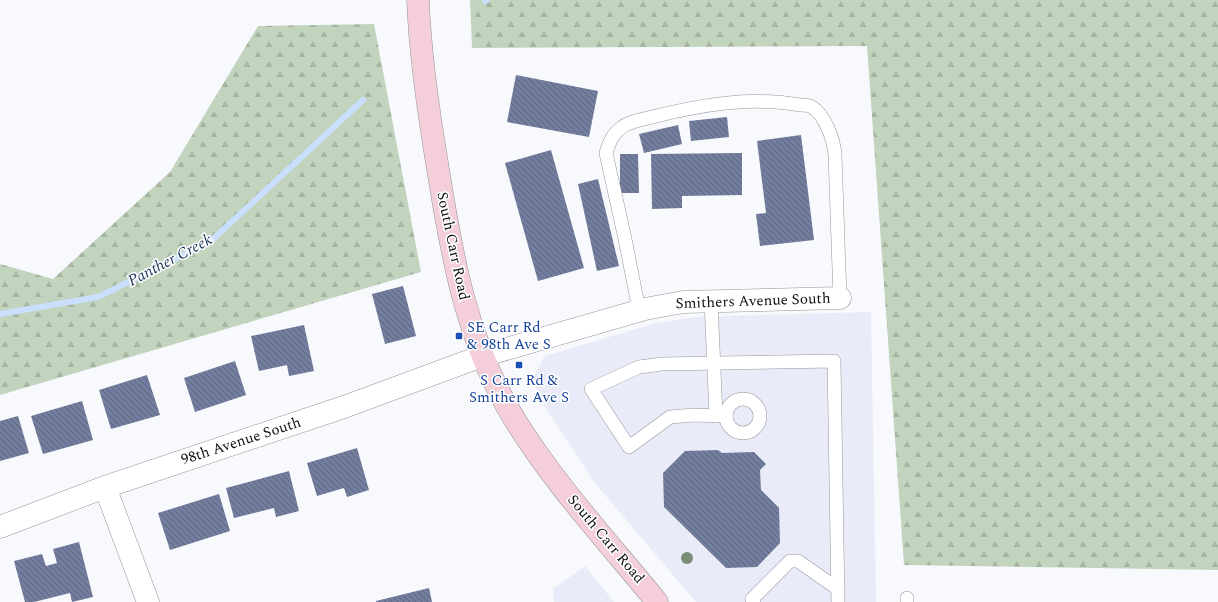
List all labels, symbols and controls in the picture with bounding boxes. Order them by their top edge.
street label: South Carr Road [430,190,476,302]
water label: Panther Creek [123,227,217,292]
street label: Smithers Avenue South [675,287,831,315]
place label: SE Carr Rd & 98th Ave S [467,316,551,356]
marker: SE Carr Rd & 98th Ave S [454,331,464,341]
marker: S Carr Rd & Smithers Ave S [514,360,524,370]
place label: S Carr Rd & Smithers Ave S [469,369,569,409]
street label: 98th Avenue South [178,411,304,471]
street label: South Carr Road [562,489,650,589]

